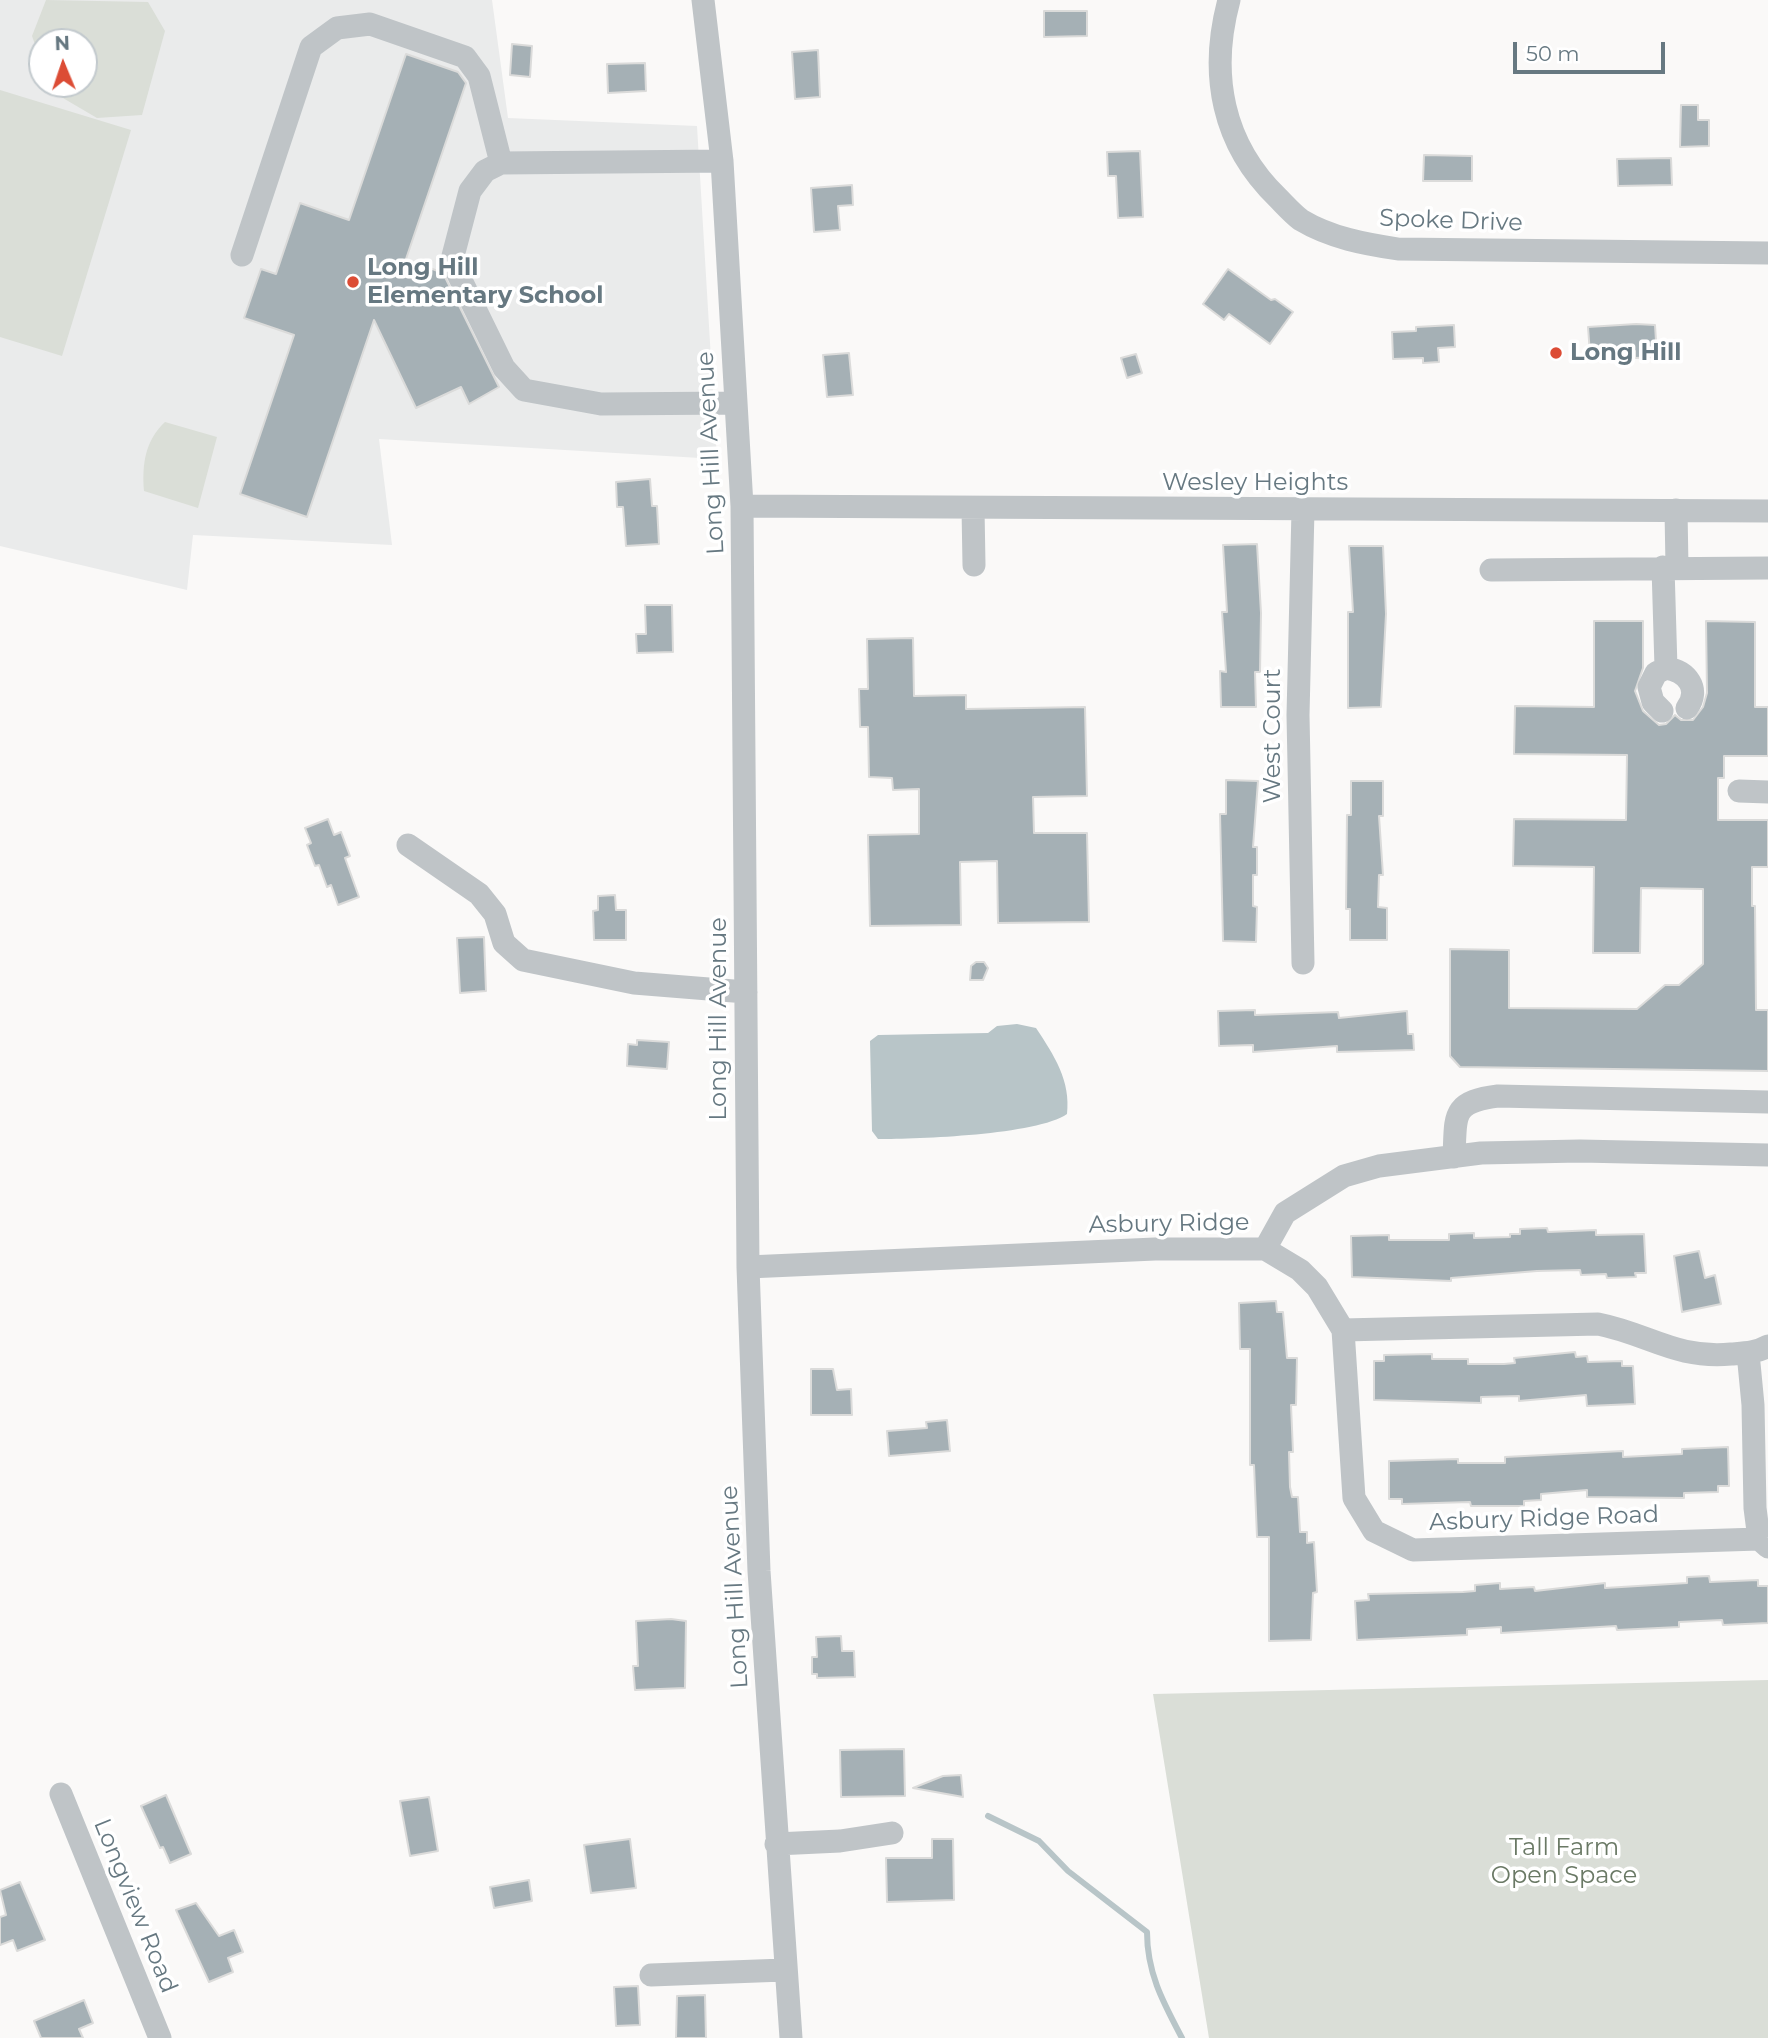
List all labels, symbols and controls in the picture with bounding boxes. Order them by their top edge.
north arrow [28,28,98,98]
scale bar [1516,28,1668,72]
text: N [54,32,70,55]
text: 50 m [1526,41,1580,66]
street label: Spoke Drive [1379,204,1523,238]
place label: Long Hill Elementary School [367,254,604,310]
marker: Long Hill Elementary School [345,274,361,290]
place label: Long Hill [1570,339,1681,367]
marker: Long Hill [1548,345,1564,361]
street label: Long Hill Avenue [691,351,731,555]
street label: Wesley Heights [1162,469,1348,497]
street label: West Court [1259,669,1287,803]
street label: Long Hill Avenue [705,917,733,1121]
street label: Asbury Ridge [1088,1208,1250,1240]
street label: Long Hill Avenue [715,1485,755,1689]
street label: Asbury Ridge Road [1429,1501,1659,1537]
street label: Longview Road [87,1815,183,1997]
park label: Tall Farm Open Space [1491,1834,1637,1890]

